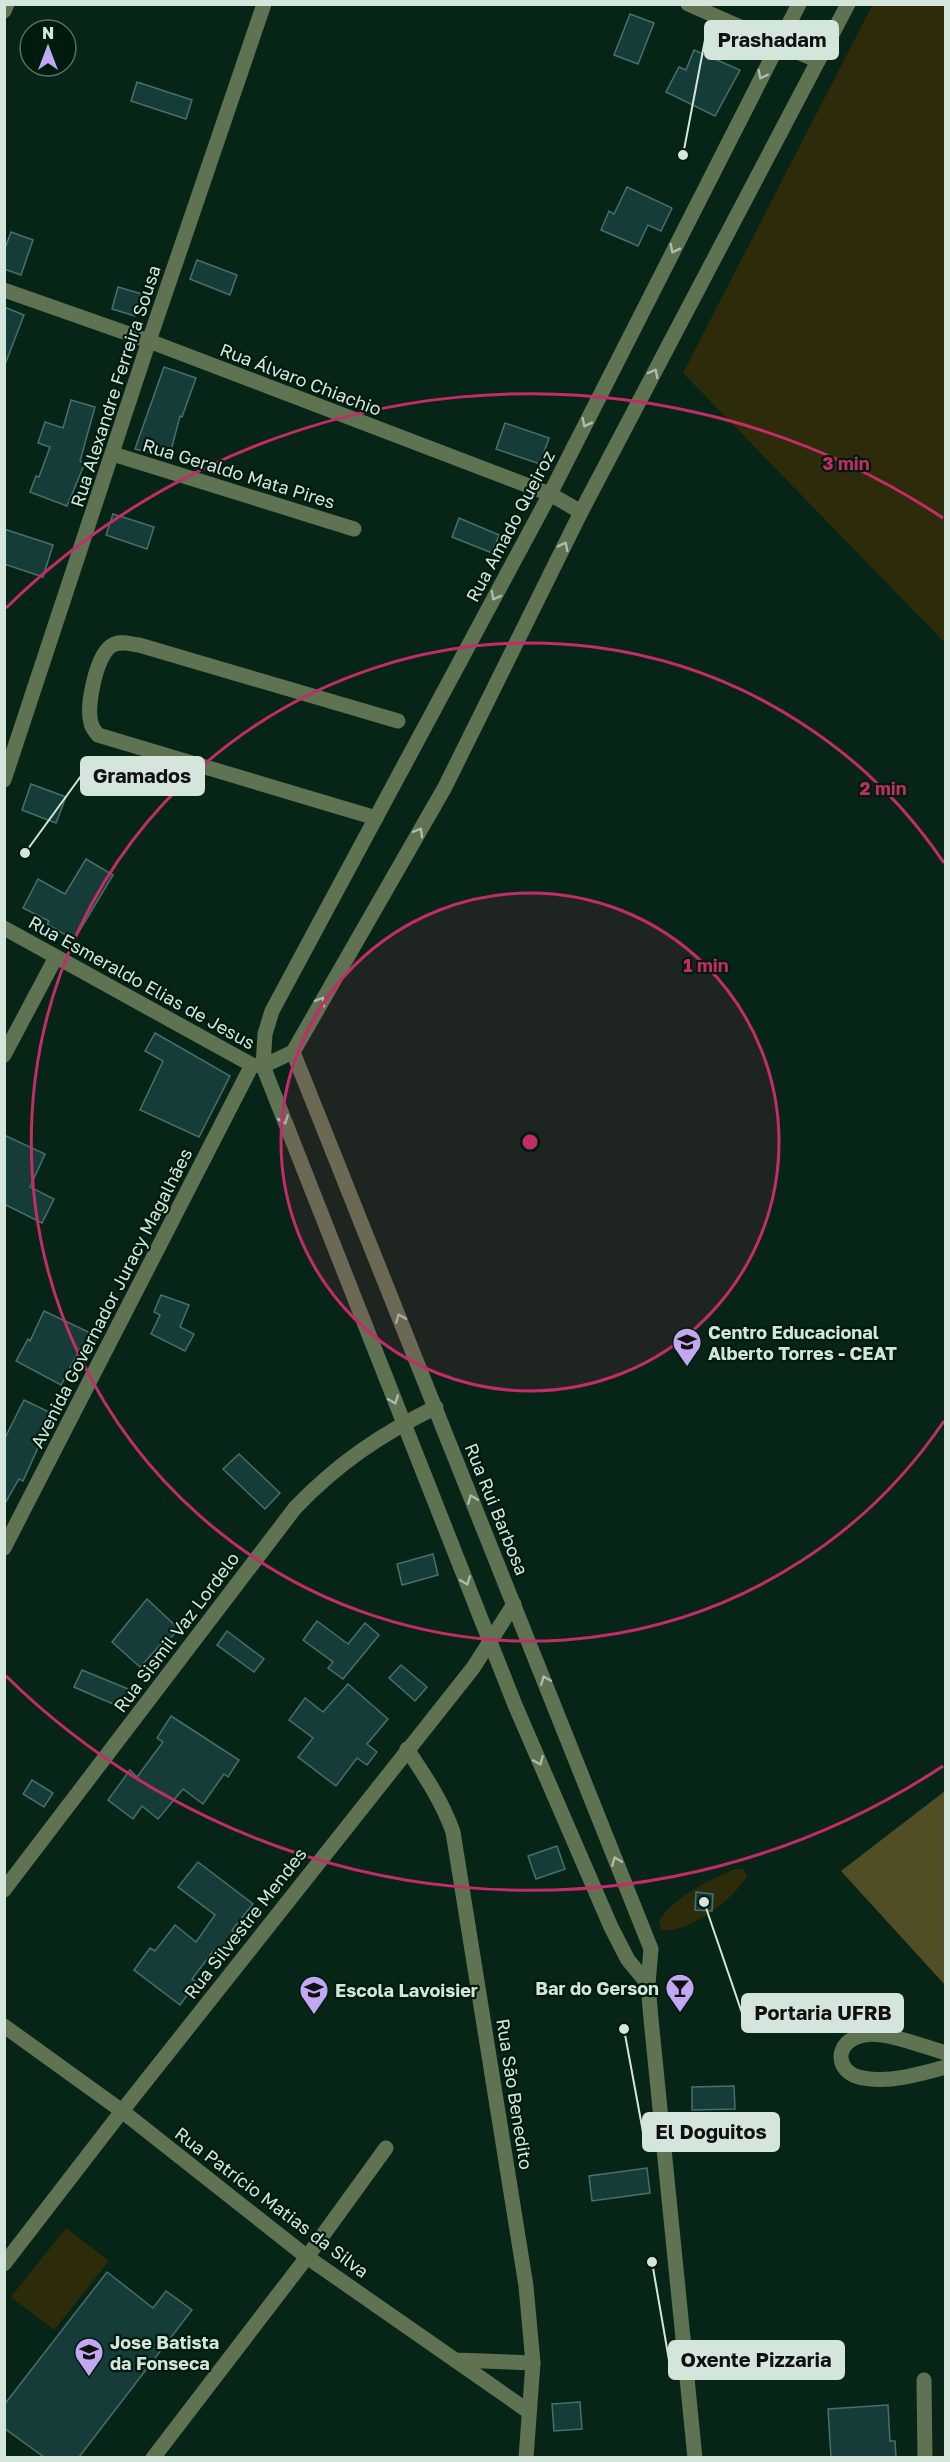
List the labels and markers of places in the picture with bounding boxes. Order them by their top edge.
callout: Prashadam [705,21,838,59]
callout: Gramados [81,757,204,795]
centre of rings [520,1132,540,1152]
place label: Centro Educacional Alberto Torres - CEAT [708,1321,897,1364]
school or university icon: Centro Educacional Alberto Torres - CEAT [671,1326,703,1368]
bar icon: Bar do Gerson [664,1972,696,2014]
school or university icon: Escola Lavoisier [298,1974,330,2016]
place label: Bar do Gerson [535,1977,659,1999]
place label: Escola Lavoisier [335,1979,478,2001]
callout: Portaria UFRB [742,1994,903,2032]
callout: El Doguitos [643,2113,779,2151]
place label: Jose Batista da Fonseca [110,2331,219,2374]
school or university icon: Jose Batista da Fonseca [73,2336,105,2378]
callout: Oxente Pizzaria [669,2341,844,2379]

